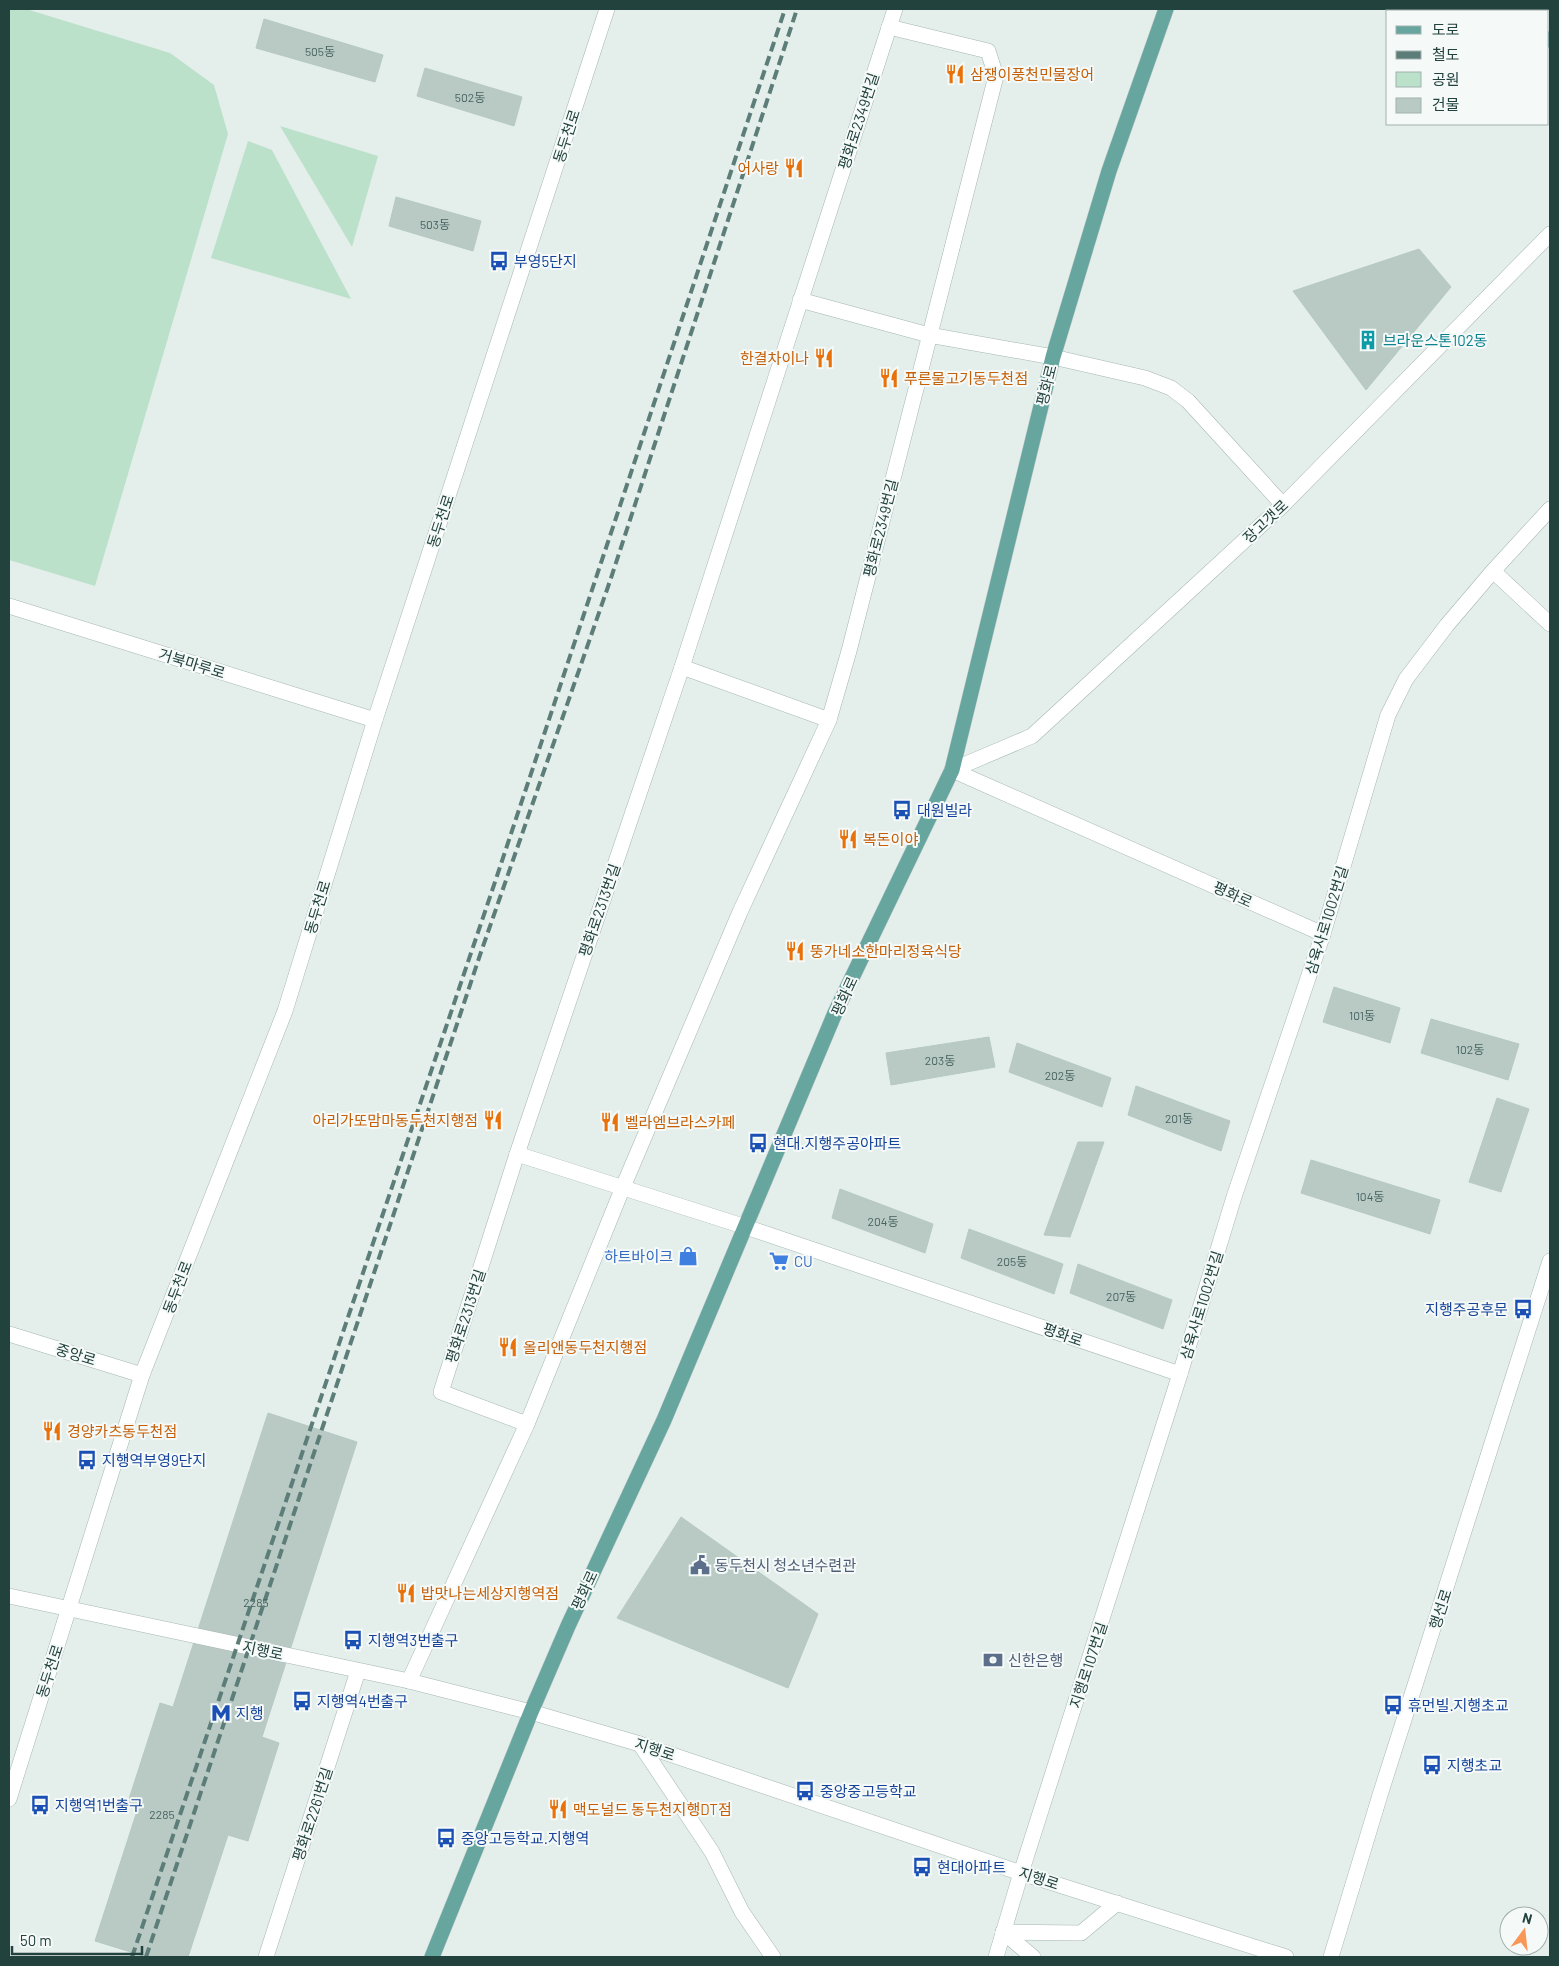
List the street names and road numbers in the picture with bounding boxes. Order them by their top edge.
street label: 평화로2349번길 [834,70,882,172]
street label: 동두천로 [549,107,583,165]
street label: 평화로 [1032,363,1060,407]
street label: 평화로2349번길 [859,477,901,579]
street label: 동두천로 [423,492,457,550]
street label: 장고갯로 [1239,496,1291,546]
street label: 거북마루로 [156,644,228,682]
street label: 평화로2313번길 [575,861,623,959]
street label: 삼육사로1002번길 [1301,863,1351,977]
street label: 평화로 [1210,877,1256,911]
street label: 동두천로 [300,878,334,936]
street label: 평화로 [827,973,861,1019]
street label: 삼육사로1002번길 [1176,1248,1226,1362]
street label: 동두천로 [159,1258,195,1316]
street label: 평화로2313번길 [441,1267,489,1365]
street label: 평화로 [1040,1319,1086,1349]
street label: 중앙로 [54,1339,98,1369]
street label: 평화로 [567,1567,601,1613]
street label: 행선로 [1425,1587,1455,1631]
street label: 지행로107번길 [1066,1620,1110,1710]
street label: 지행로 [241,1637,285,1663]
street label: 동두천로 [32,1642,66,1700]
street label: 지행로 [633,1734,677,1764]
street label: 평화로2261번길 [288,1765,336,1863]
street label: 지행로 [1017,1863,1061,1893]

